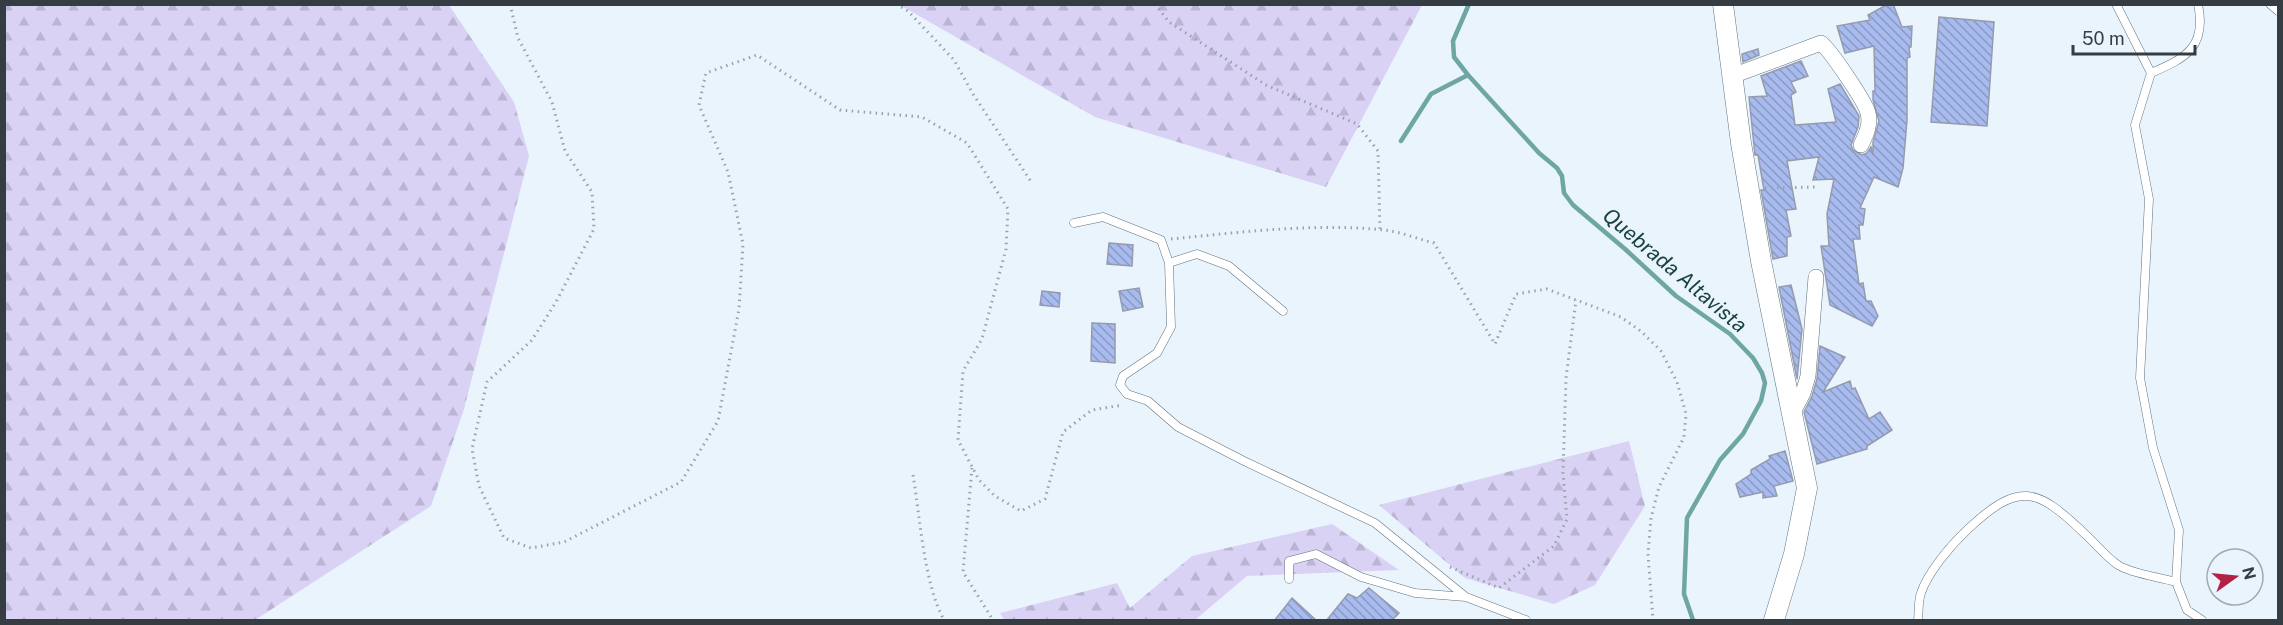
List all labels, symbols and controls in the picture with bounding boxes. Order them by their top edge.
scale bar [2073,18,2194,56]
text: 50 m [2082,28,2125,49]
water label: Quebrada Altavista [1598,203,1752,337]
north arrow [2205,547,2265,607]
text: N [2238,565,2260,582]

